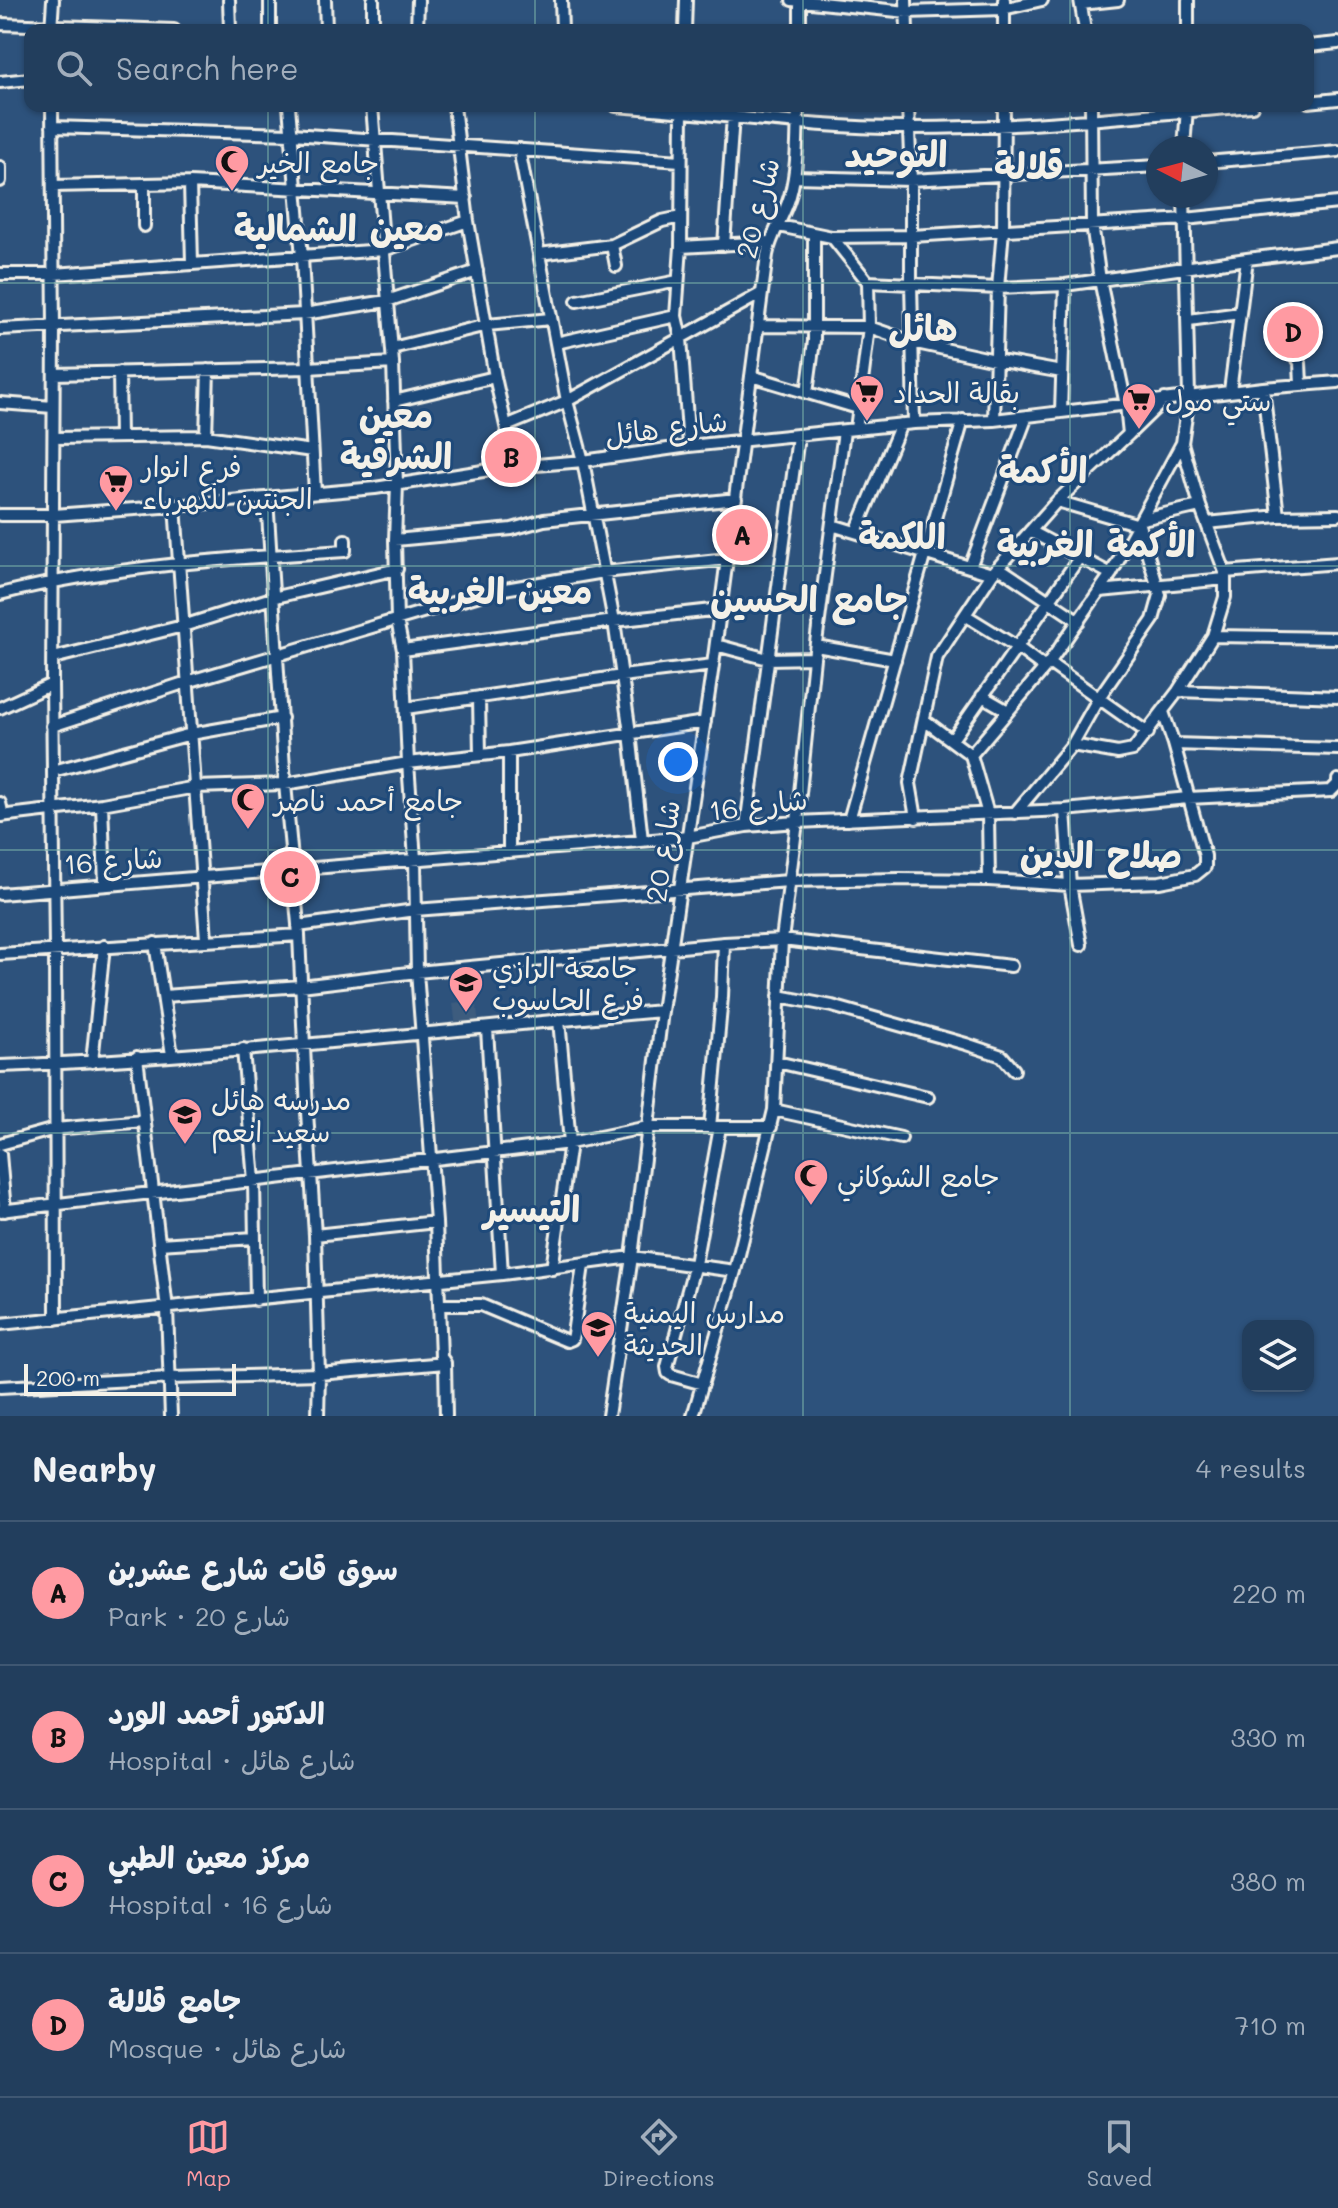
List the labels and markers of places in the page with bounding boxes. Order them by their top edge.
mosque icon: جامع الخير [213,143,251,193]
place label: جامع الخير [256,144,379,183]
pin: D [1267,302,1319,362]
supermarket icon: بقالة الحداد [848,373,886,423]
place label: بقالة الحداد [893,374,1020,411]
supermarket icon: ستي مول [1120,381,1158,431]
place label: ستي مول [1165,382,1271,426]
pin: B [485,427,537,487]
place label: فرع انوار الجنتين للكهرباء [140,448,313,517]
supermarket icon: فرع انوار الجنتين للكهرباء [97,463,135,513]
pin: A [716,505,768,565]
mosque icon: جامع أحمد ناصر [229,781,267,831]
place label: جامع أحمد ناصر [272,782,463,821]
pin: C [264,847,316,907]
place label: جامعة الرازي فرع الحاسوب [492,949,644,1020]
school or university icon: جامعة الرازي فرع الحاسوب [447,964,485,1014]
place label: مدرسه هائل سعيد انعم [211,1081,351,1154]
school or university icon: مدرسه هائل سعيد انعم [166,1096,204,1146]
mosque icon: جامع الشوكاني [792,1157,830,1207]
place label: جامع الشوكاني [837,1158,1000,1202]
place label: مدارس اليمنية الحديثة [624,1294,785,1362]
school or university icon: مدارس اليمنية الحديثة [579,1309,617,1359]

